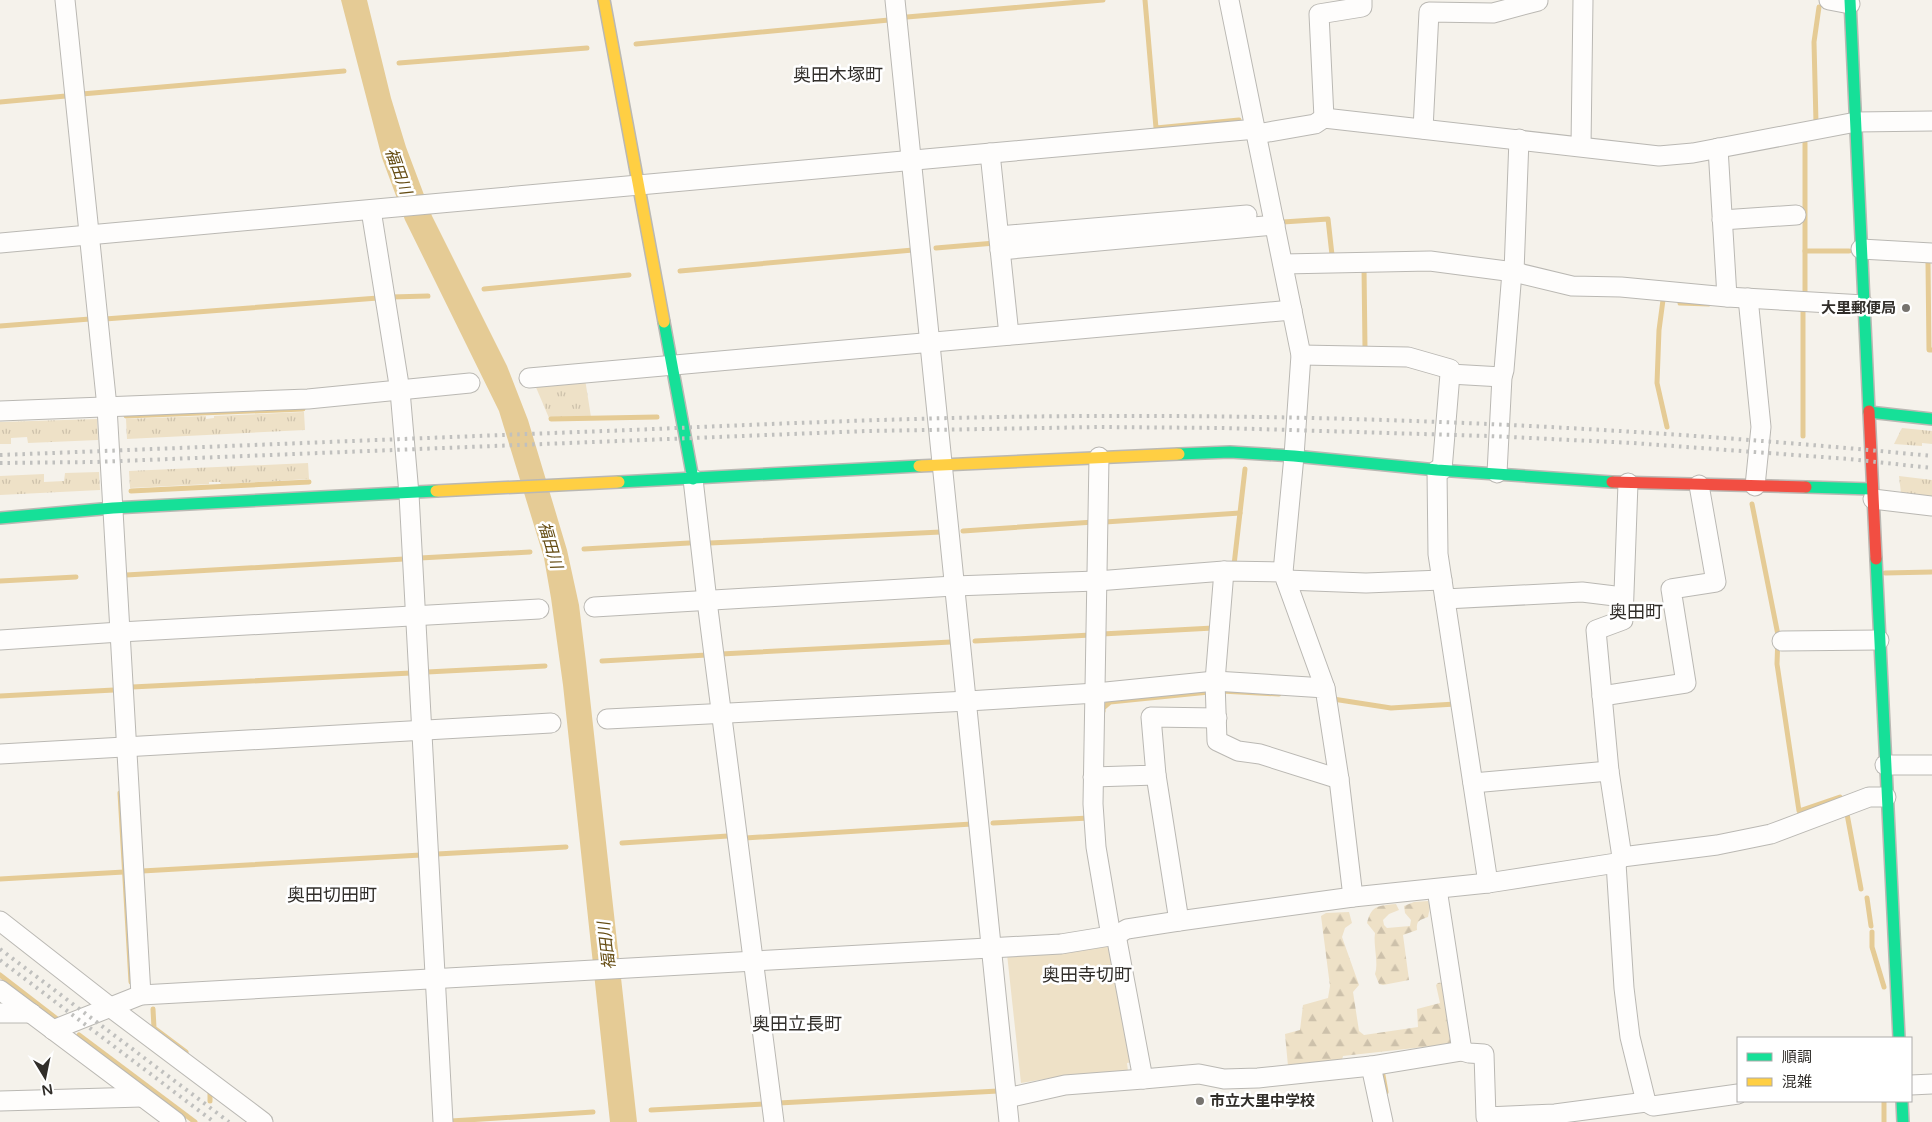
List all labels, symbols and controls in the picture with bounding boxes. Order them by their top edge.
district label: 奥田木塚町 [793,64,883,86]
water label: 福田川 [380,145,416,199]
place label: 大里郵便局 [1821,299,1896,317]
marker: 大里郵便局 [1900,302,1912,314]
water label: 福田川 [534,519,567,573]
district label: 奥田町 [1609,601,1663,623]
district label: 奥田切田町 [287,884,377,906]
water label: 福田川 [594,919,620,971]
district label: 奥田寺切町 [1042,964,1132,986]
district label: 奥田立長町 [752,1013,842,1035]
legend [1737,1037,1912,1102]
text: 順調 [1782,1048,1812,1066]
north arrow [20,1052,70,1102]
text: 混雑 [1782,1073,1812,1091]
text: N [40,1080,54,1099]
place label: 市立大里中学校 [1210,1092,1315,1110]
marker: 市立大里中学校 [1194,1095,1206,1107]

